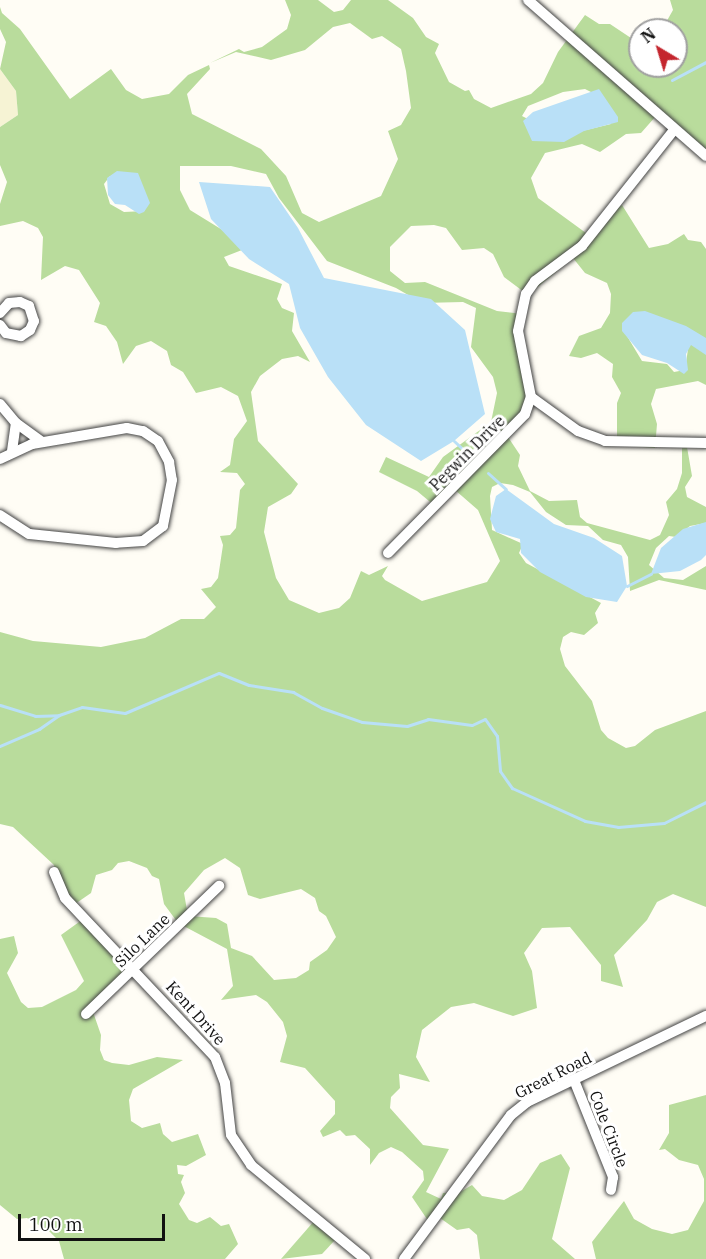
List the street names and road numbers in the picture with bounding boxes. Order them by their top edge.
street label: Pegwin Drive [425,411,509,495]
street label: Silo Lane [111,909,173,971]
street label: Kent Drive [162,977,230,1049]
street label: Great Road [511,1048,595,1102]
street label: Cole Circle [586,1088,632,1170]

